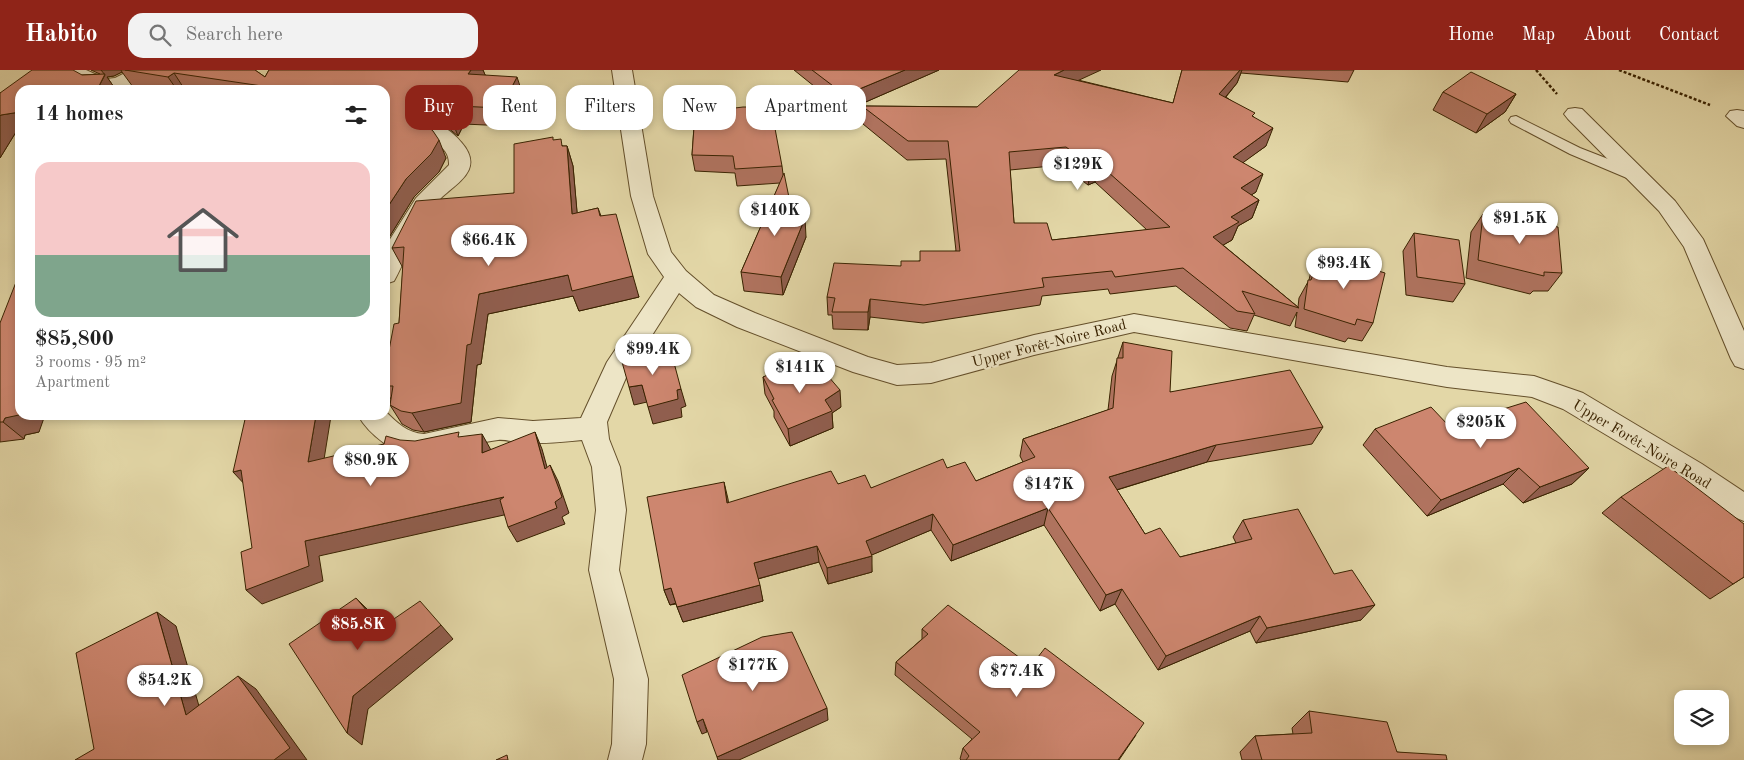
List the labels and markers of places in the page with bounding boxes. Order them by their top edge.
pin: $129K [1043,148,1113,191]
pin: $140K [740,194,810,237]
pin: $91.5K [1479,202,1561,245]
pin: $66.4K [448,224,530,267]
pin: $93.4K [1303,248,1385,290]
pin: $99.4K [612,334,694,376]
pin: $141K [765,352,835,394]
pin: $205K [1446,406,1516,449]
pin: $80.9K [330,444,412,487]
pin: $147K [1014,468,1084,511]
pin: $85.8K [317,608,399,651]
pin: $177K [718,650,788,692]
pin: $77.4K [976,656,1058,698]
pin: $54.2K [124,664,206,707]

